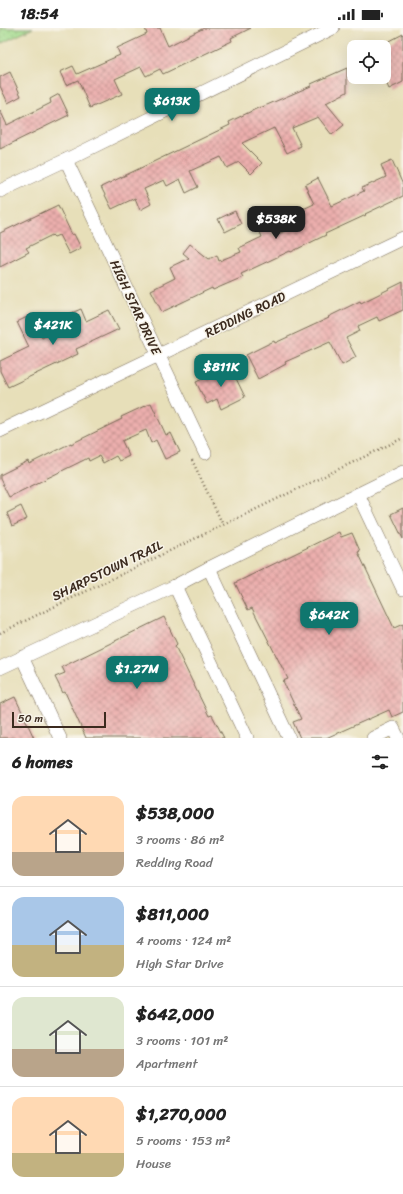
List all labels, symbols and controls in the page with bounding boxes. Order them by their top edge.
text: 18:54 [20,1,59,27]
map controls [347,40,391,84]
button: locate [347,40,391,84]
pin: $613K [144,88,200,122]
text: $613K [154,89,190,112]
pin: $538K [248,206,304,240]
text: $538K [256,207,296,230]
street label: HIGH STAR DRIVE [103,256,168,359]
street label: REDDING ROAD [201,285,290,344]
pin: $421K [25,312,81,346]
text: $421K [34,313,72,336]
pin: $811K [193,354,249,388]
text: $811K [203,355,239,378]
street label: SHARPSTOWN TRAIL [48,534,167,607]
pin: $642K [301,602,357,636]
text: $642K [309,603,349,626]
pin: $1.27M [104,656,170,690]
text: $1.27M [115,657,159,680]
text: 50 m [18,709,43,728]
scale bar [12,710,106,729]
text: 6 homes [12,747,72,777]
icon: filters [369,751,391,773]
text: $538,000 [136,798,214,828]
icon: home [44,812,92,860]
text: 3 rooms · 86 m² [136,828,224,851]
text: Redding Road [136,851,213,874]
text: $811,000 [136,899,209,929]
icon: home [44,913,92,961]
text: 4 rooms · 124 m² [136,929,231,952]
text: High Star Drive [136,952,224,975]
text: $642,000 [136,999,214,1029]
icon: home [44,1013,92,1061]
text: 3 rooms · 101 m² [136,1029,228,1052]
text: Apartment [136,1052,197,1075]
text: $1,270,000 [136,1099,226,1129]
icon: home [44,1113,92,1161]
text: 5 rooms · 153 m² [136,1129,231,1152]
text: House [136,1152,171,1175]

